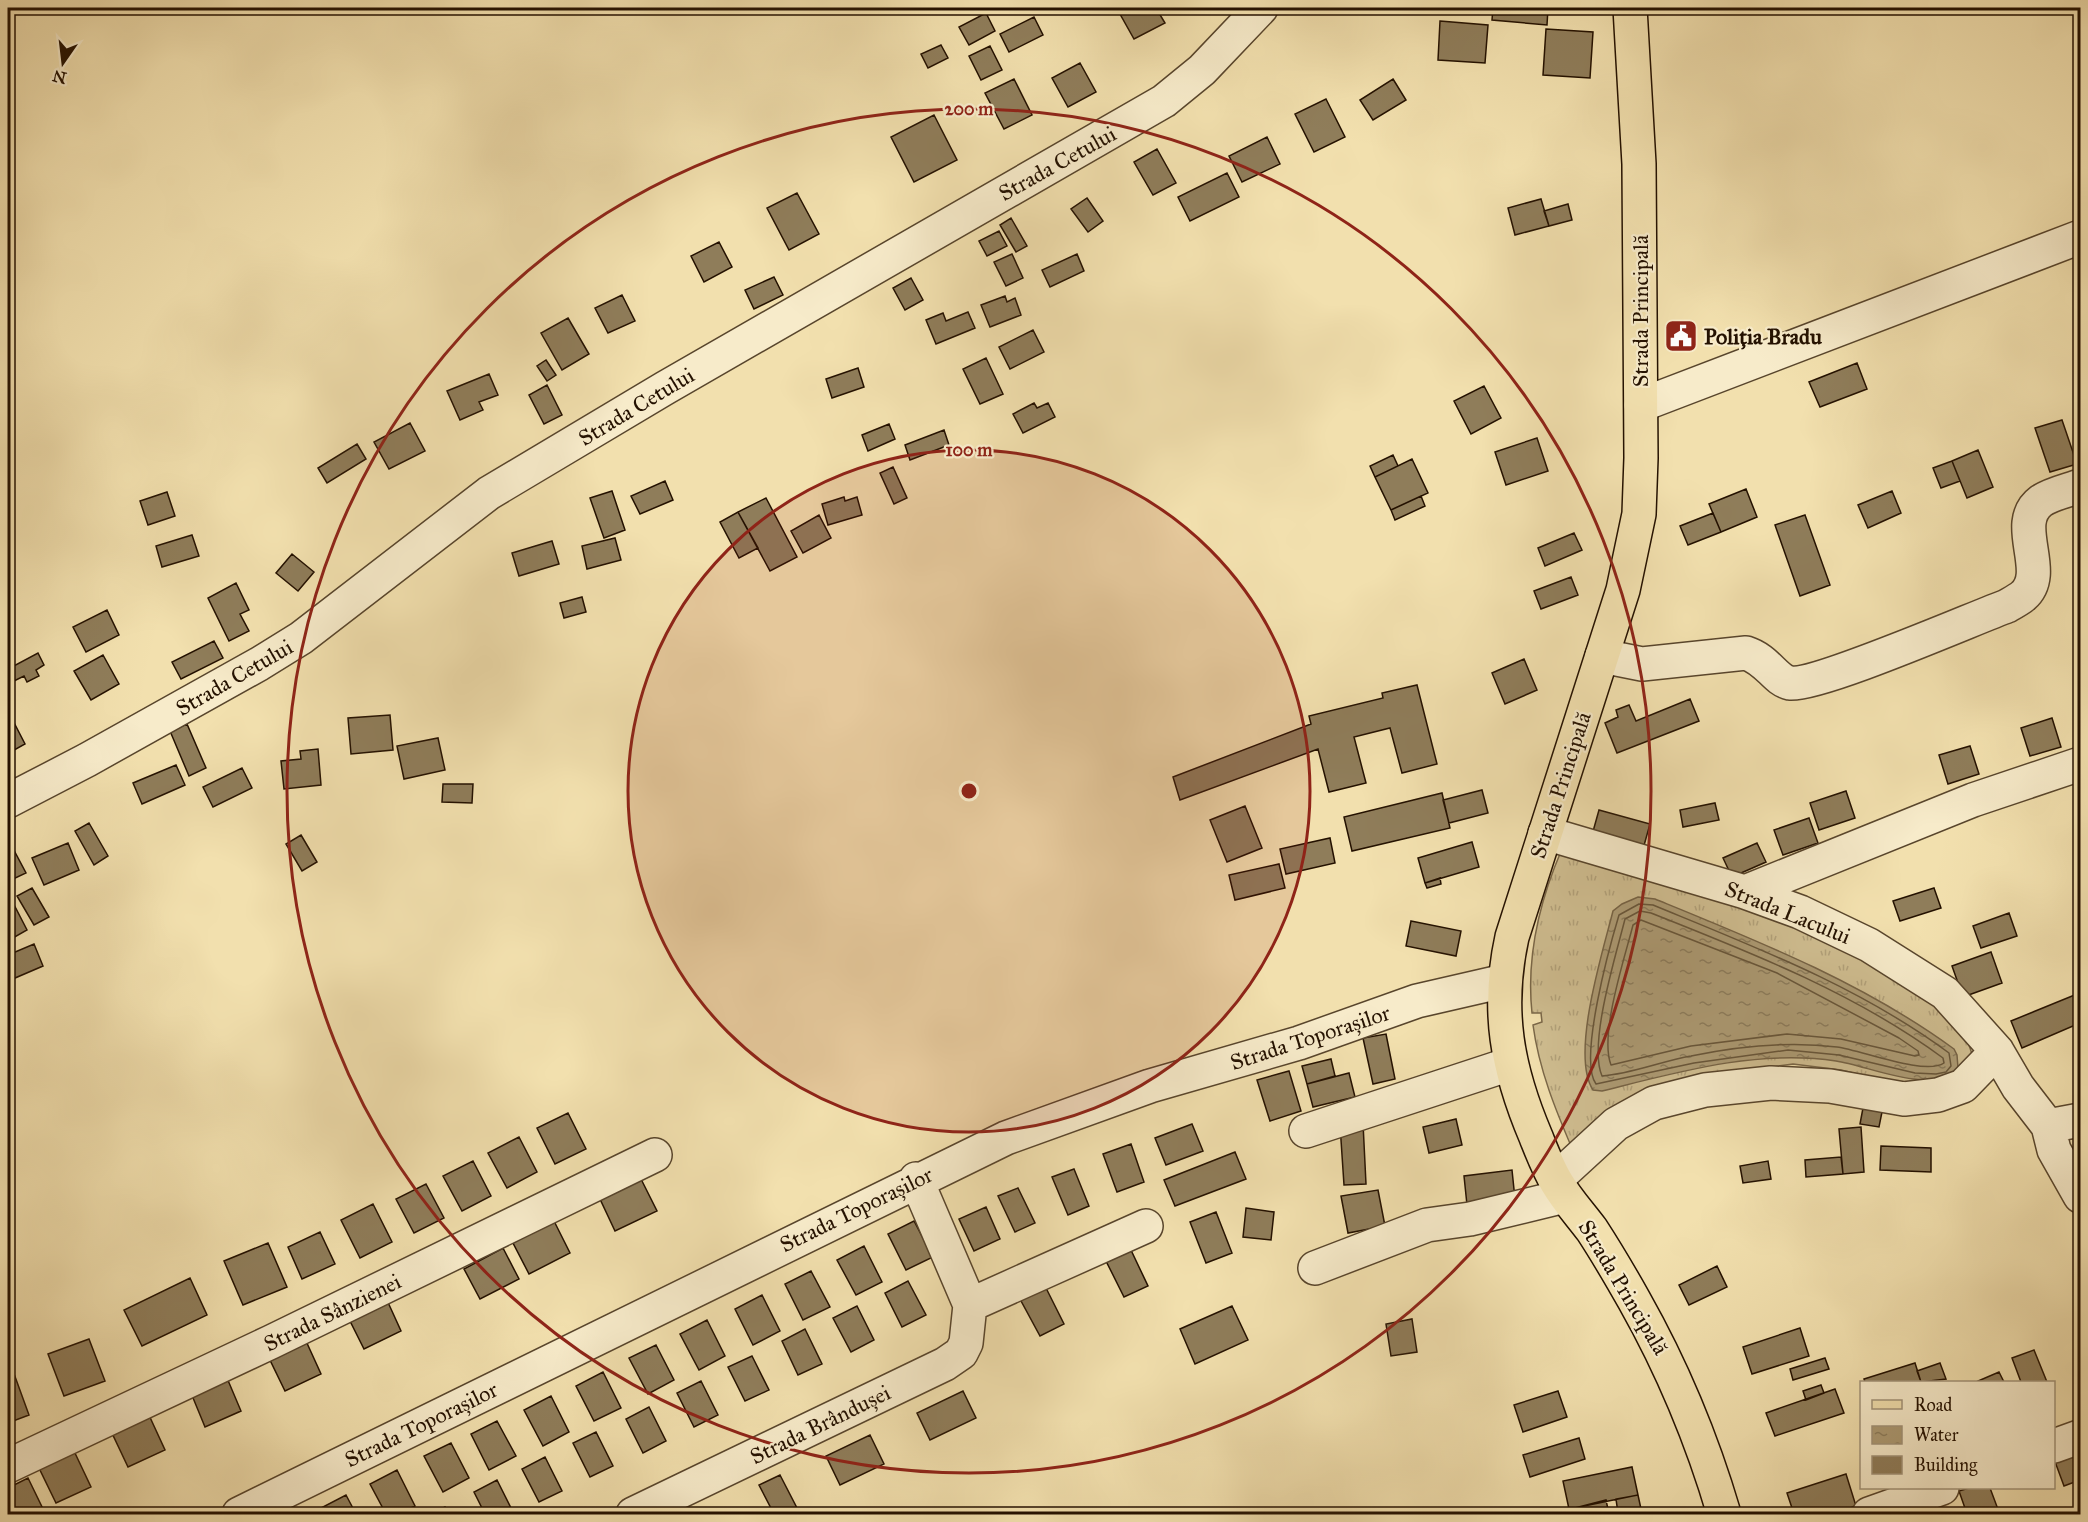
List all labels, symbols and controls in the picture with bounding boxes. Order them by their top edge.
north arrow [33,33,93,93]
text: N [50,66,68,88]
text: 200 m [945,98,994,120]
street label: Strada Cetului [994,120,1121,207]
street label: Strada Principală [1627,234,1654,387]
public building icon: Poliția Bradu [1663,318,1699,354]
place label: Poliția Bradu [1704,323,1822,350]
street label: Strada Cetului [573,361,699,452]
text: 100 m [946,439,993,461]
street label: Strada Cetului [171,633,297,722]
street label: Strada Principală [1524,708,1597,862]
centre of rings [959,781,979,801]
street label: Strada Lacului [1721,875,1855,950]
street label: Strada Toporașilor [1227,999,1394,1076]
street label: Strada Toporașilor [775,1160,938,1258]
street label: Strada Principală [1573,1215,1675,1360]
street label: Strada Sânzienei [259,1268,405,1357]
street label: Strada Toporașilor [340,1375,503,1473]
street label: Strada Brândușei [746,1379,895,1470]
legend [1860,1381,2055,1489]
text: Road [1914,1394,1952,1416]
text: Water [1914,1424,1959,1446]
text: Building [1914,1454,1978,1477]

